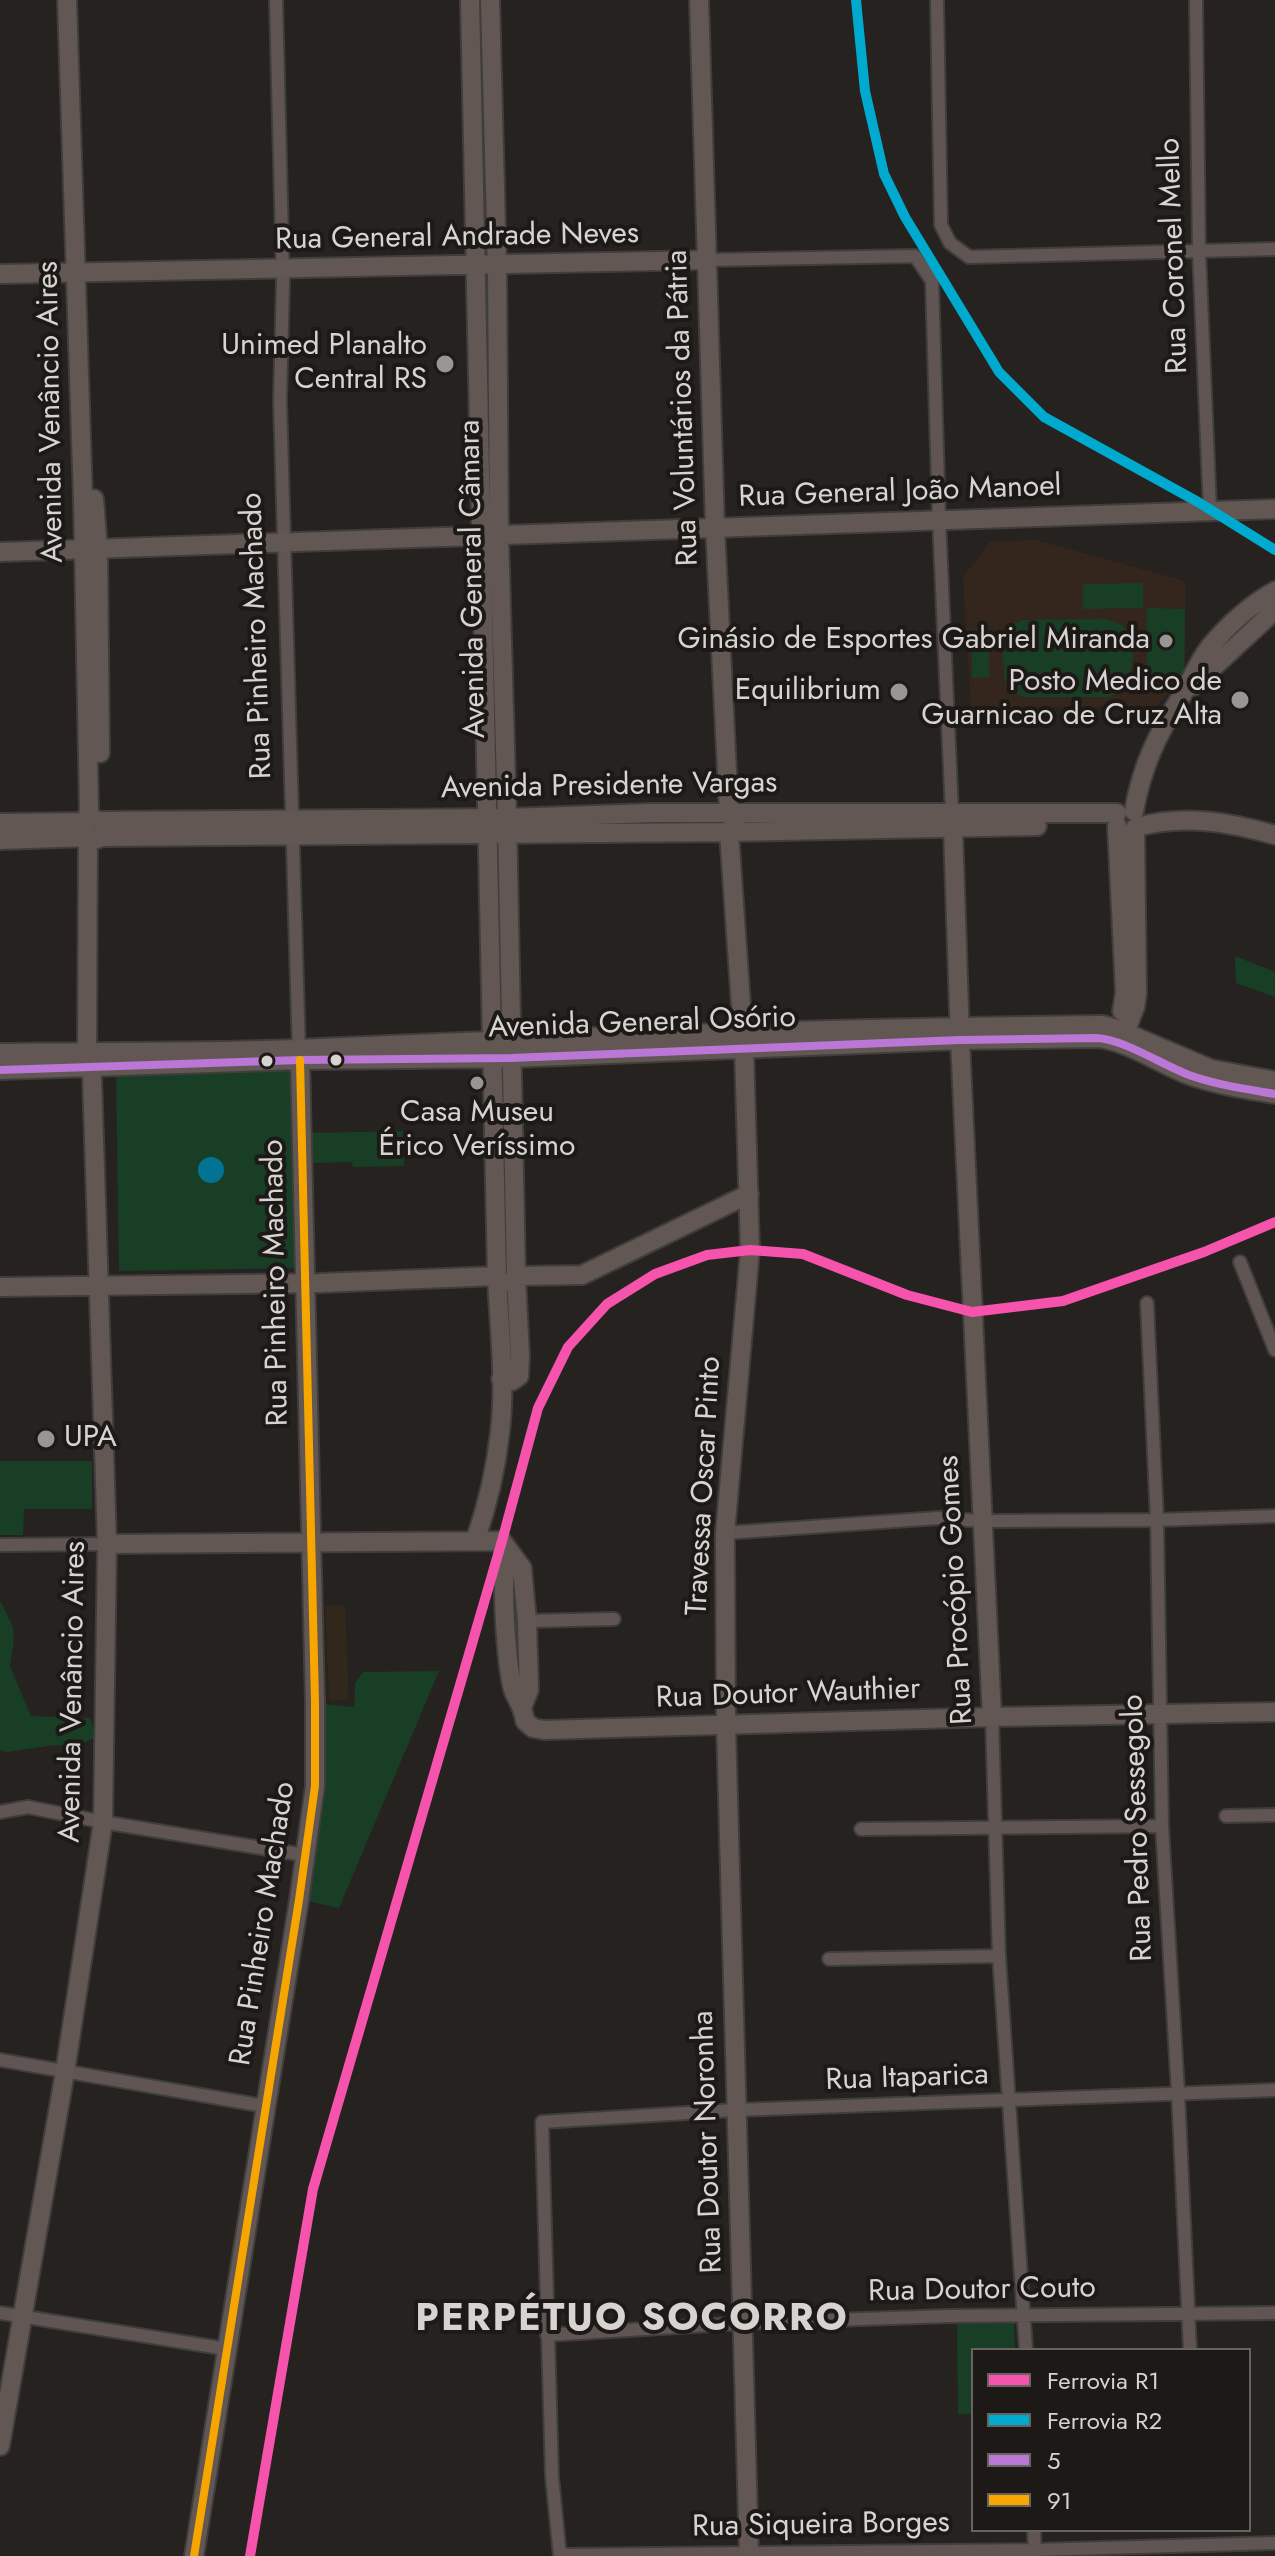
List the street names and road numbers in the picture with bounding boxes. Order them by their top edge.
street label: Rua Coronel Mello [1153,137,1197,375]
street label: Rua General Andrade Neves [275,217,639,259]
street label: Rua Voluntários da Pátria [660,249,708,567]
street label: Avenida Venâncio Aires [31,261,73,563]
street label: Avenida General Câmara [453,419,495,739]
street label: Rua General João Manoel [738,469,1062,517]
street label: Rua Pinheiro Machado [235,492,281,780]
street label: Avenida Presidente Vargas [441,766,777,808]
street label: Avenida General Osório [488,1001,796,1047]
street label: Rua Pinheiro Machado [256,1139,298,1427]
street label: Travessa Oscar Pinto [680,1356,730,1616]
street label: Rua Procópio Gomes [932,1454,982,1726]
street label: Avenida Venâncio Aires [53,1541,95,1843]
street label: Rua Doutor Wauthier [655,1672,921,1718]
street label: Rua Pedro Sessegolo [1116,1694,1162,1962]
street label: Rua Pinheiro Machado [224,1779,304,2069]
street label: Rua Doutor Noronha [686,2010,732,2274]
street label: Rua Itaparica [825,2058,989,2100]
street label: Rua Doutor Couto [868,2271,1096,2311]
street label: Rua Siqueira Borges [692,2506,950,2546]

